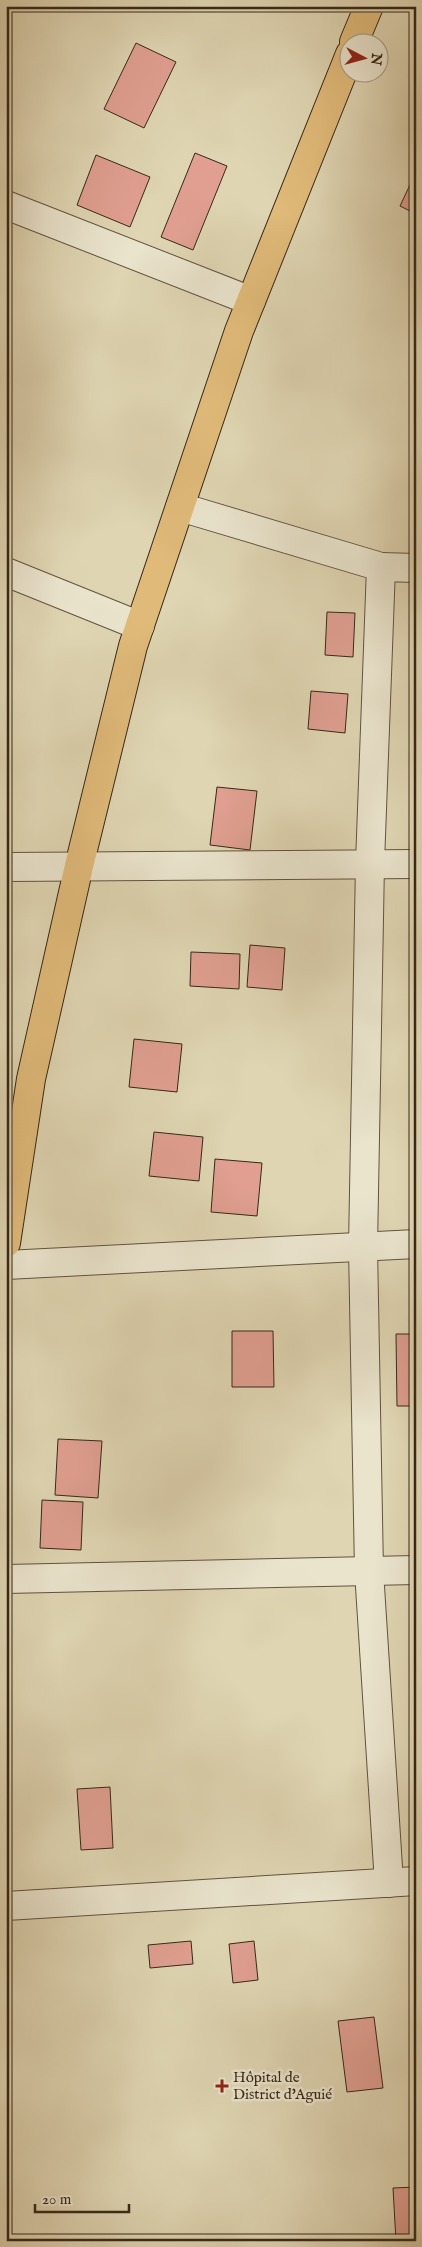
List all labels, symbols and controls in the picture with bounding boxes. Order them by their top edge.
north arrow [340,32,390,82]
text: N [366,51,386,66]
place label: Hôpital de District d'Aguié [233,2068,332,2104]
marker: Hôpital de District d'Aguié [215,2079,229,2093]
scale bar [35,2182,129,2214]
text: 20 m [42,2190,72,2209]

